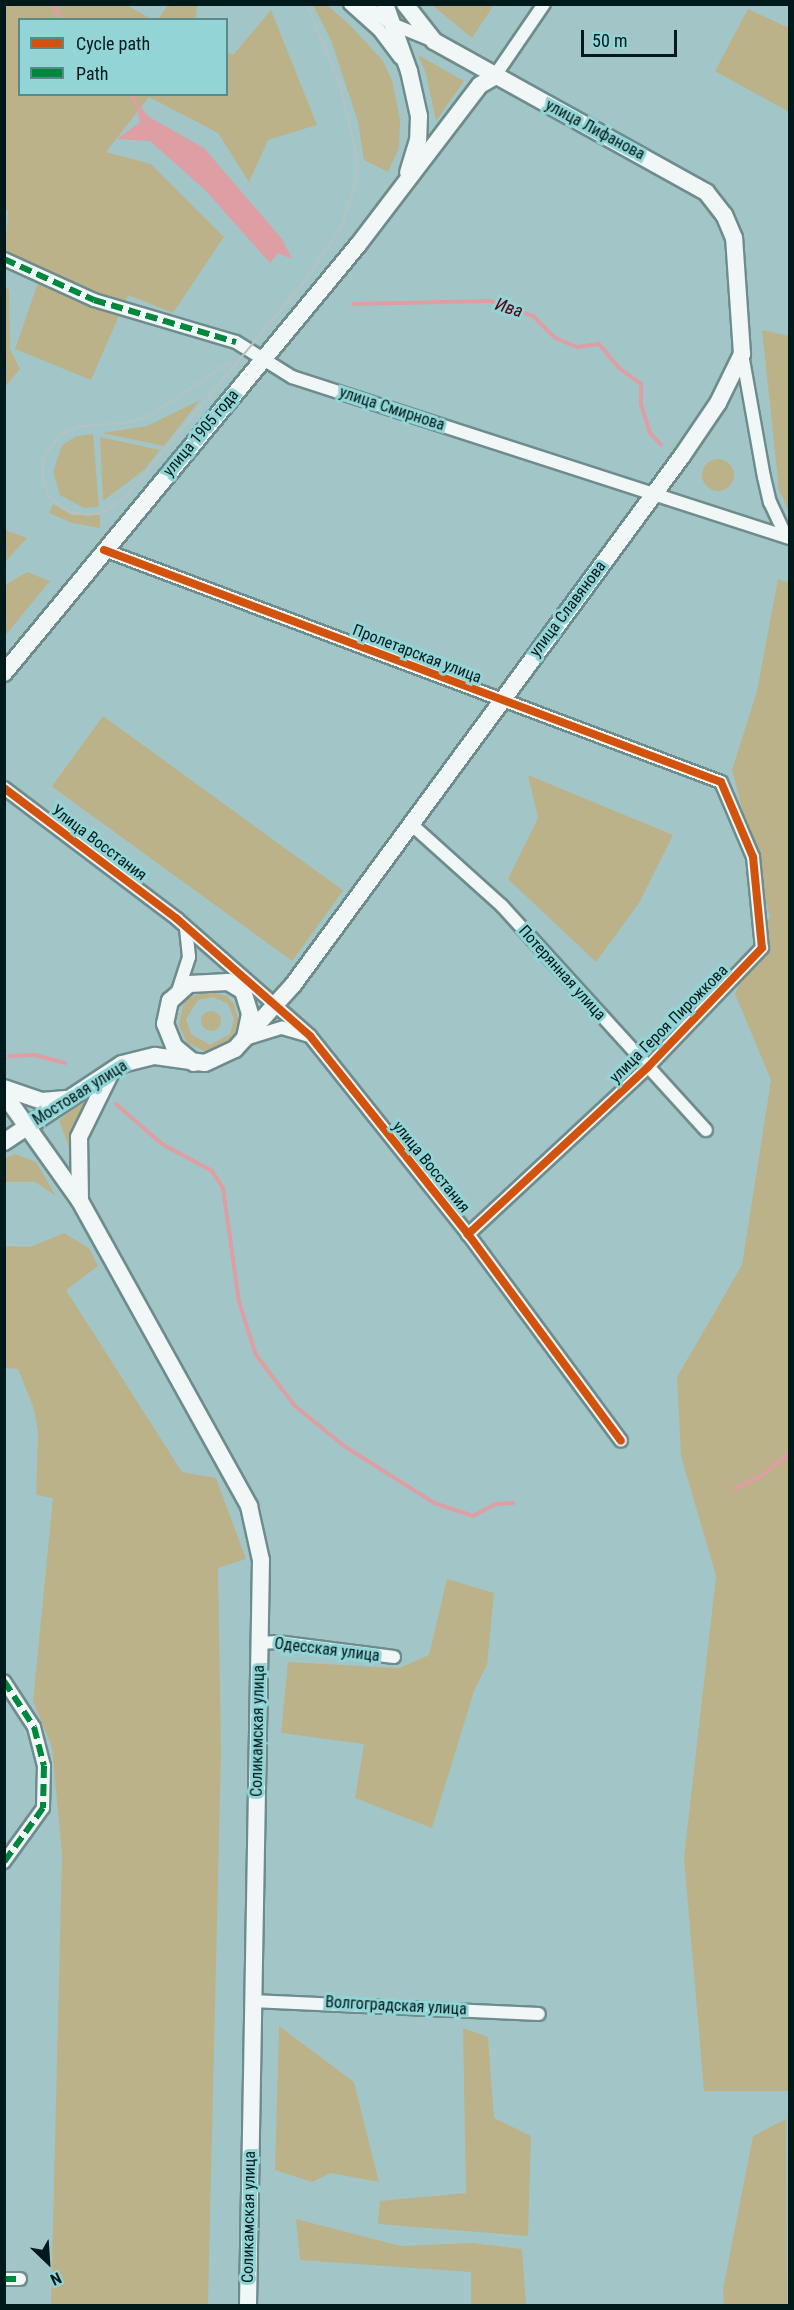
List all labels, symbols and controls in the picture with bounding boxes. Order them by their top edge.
legend [18,18,228,96]
scale bar [584,18,680,56]
text: 50 m [592,30,627,51]
text: Cycle path [76,33,150,54]
text: Path [76,63,109,84]
street label: улица Лифанова [542,96,648,164]
water label: Ива [492,294,526,322]
street label: улица Смирнова [337,383,447,435]
street label: улица 1905 года [159,386,243,480]
street label: улица Славянова [526,557,610,661]
street label: Пролетарская улица [350,621,484,687]
street label: Улица Восстания [48,801,150,885]
street label: Потерянная улица [514,922,610,1024]
street label: улица Героя Пирожкова [606,961,732,1087]
street label: Мостовая улица [29,1056,131,1130]
street label: улица Восстания [388,1117,474,1217]
street label: Одесская улица [273,1634,381,1666]
street label: Соликамская улица [247,1665,269,1797]
street label: Волгоградская улица [325,1993,467,2019]
street label: Соликамская улица [238,2151,260,2283]
north arrow [18,2232,78,2292]
text: N [47,2268,64,2289]

